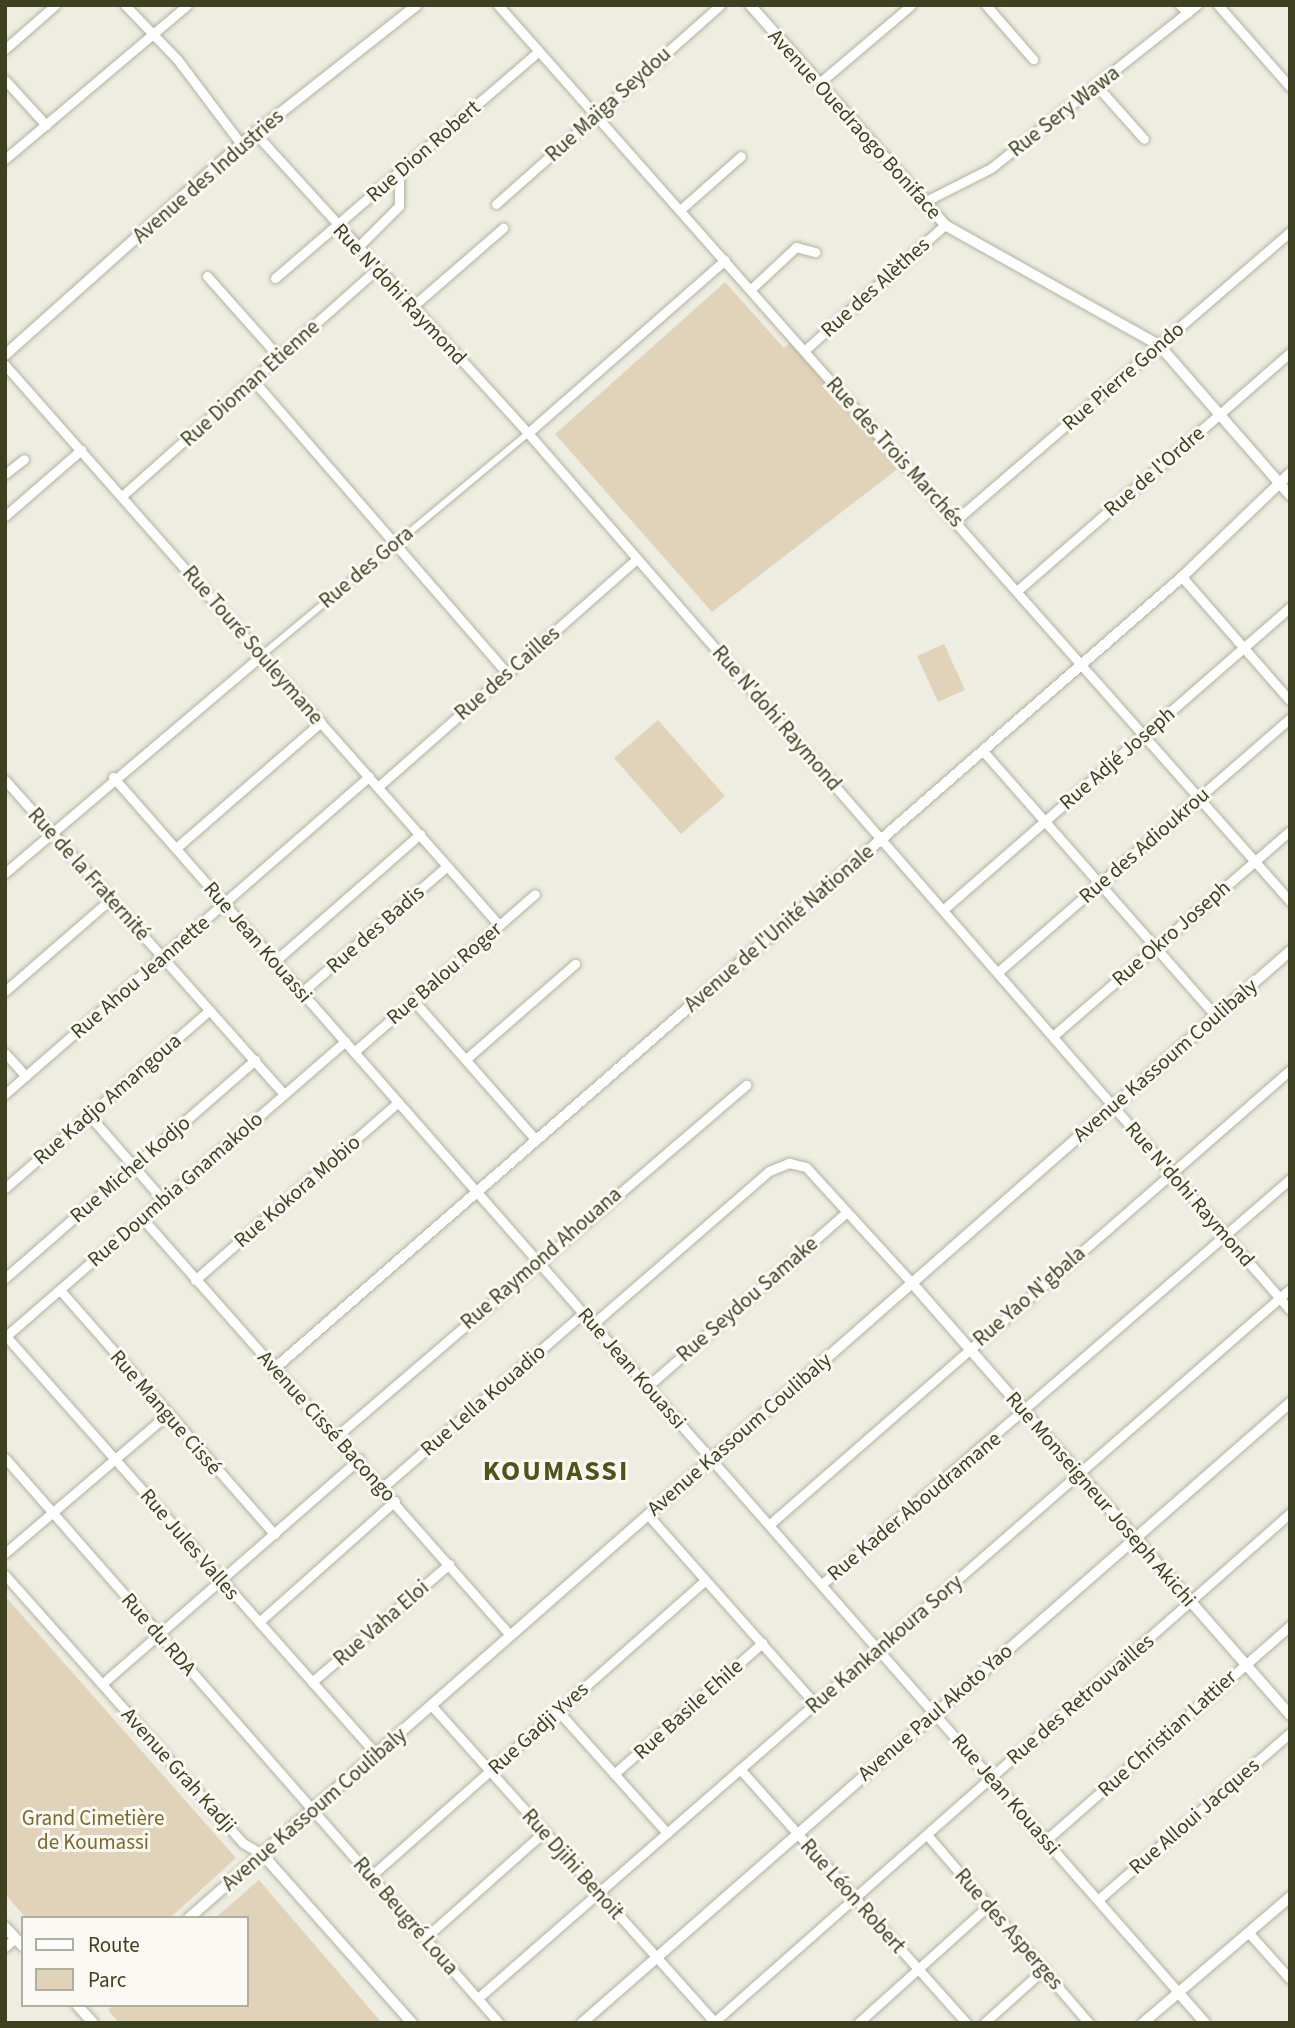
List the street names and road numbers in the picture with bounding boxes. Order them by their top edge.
street label: Avenue Ouedraogo Boniface [763,24,947,224]
street label: Rue Maïga Seydou [540,41,676,167]
street label: Rue Sery Wawa [1004,60,1124,162]
street label: Rue Dion Robert [361,95,485,207]
street label: Avenue des Industries [128,104,288,248]
street label: Rue N'dohi Raymond [328,218,472,370]
street label: Rue des Alèthes [815,232,935,342]
street label: Rue Dioman Etienne [176,314,324,452]
street label: Rue Pierre Gondo [1057,316,1189,436]
street label: Rue des Trois Marchés [821,372,969,532]
street label: Rue de l'Ordre [1099,420,1209,522]
street label: Rue des Gora [314,520,418,614]
street label: Rue Touré Souleymane [177,561,329,729]
street label: Rue des Cailles [449,621,565,725]
street label: Rue N'dohi Raymond [707,640,847,796]
street label: Rue Adjé Joseph [1054,701,1180,815]
street label: Rue des Adioukrou [1074,782,1214,908]
street label: Rue de la Fraternité [23,802,155,946]
street label: Avenue de l'Unité Nationale [679,839,879,1017]
street label: Rue Okro Joseph [1107,875,1235,991]
street label: Rue Jean Kouassi [198,876,318,1008]
street label: Rue des Badis [321,880,429,978]
street label: Rue Ahou Jeannette [65,910,215,1044]
street label: Rue Balou Roger [381,916,507,1030]
street label: Avenue Kassoum Coulibaly [1068,973,1262,1147]
street label: Rue Kadjo Amangoua [28,1028,186,1170]
street label: Rue Doumbia Gnamakolo [82,1106,268,1272]
street label: Rue Michel Kodjo [65,1110,195,1228]
street label: Rue N'dohi Raymond [1120,1116,1260,1272]
street label: Rue Kokora Mobio [229,1129,365,1253]
street label: Rue Raymond Ahouana [455,1181,627,1335]
street label: Rue Seydou Samake [671,1231,823,1367]
street label: Rue Yao N'gbala [968,1241,1090,1351]
street label: Rue Jean Kouassi [572,1302,692,1434]
street label: Rue Lella Kouadio [415,1339,551,1461]
street label: Rue Mangue Cissé [105,1344,227,1480]
street label: Avenue Cissé Bacongo [252,1345,402,1507]
street label: Avenue Kassoum Coulibaly [642,1347,836,1521]
street label: Rue Monseigneur Joseph Akichi [1001,1386,1201,1612]
street label: Rue Kader Aboudramane [822,1426,1006,1586]
street label: Rue Jules Valles [135,1483,245,1605]
street label: Rue Kankankoura Sory [801,1569,967,1719]
street label: Rue Vaha Eloi [328,1575,434,1671]
street label: Rue du RDA [116,1587,202,1681]
street label: Rue des Retrouvailles [1001,1628,1159,1770]
street label: Avenue Paul Akoto Yao [852,1638,1018,1786]
street label: Rue Basile Ehile [628,1653,748,1765]
street label: Rue Christian Lattier [1092,1664,1242,1802]
street label: Rue Gadji Yves [483,1676,593,1780]
street label: Avenue Grah Kadji [116,1702,242,1838]
street label: Avenue Kassoum Coulibaly [217,1722,411,1896]
street label: Rue Jean Kouassi [946,1728,1066,1860]
street label: Rue Alloui Jacques [1124,1753,1264,1879]
street label: Rue Djihi Benoit [517,1804,629,1924]
street label: Rue Léon Robert [795,1834,911,1958]
street label: Rue Beugré Loua [348,1852,464,1980]
street label: Rue des Asperges [950,1863,1068,1995]

